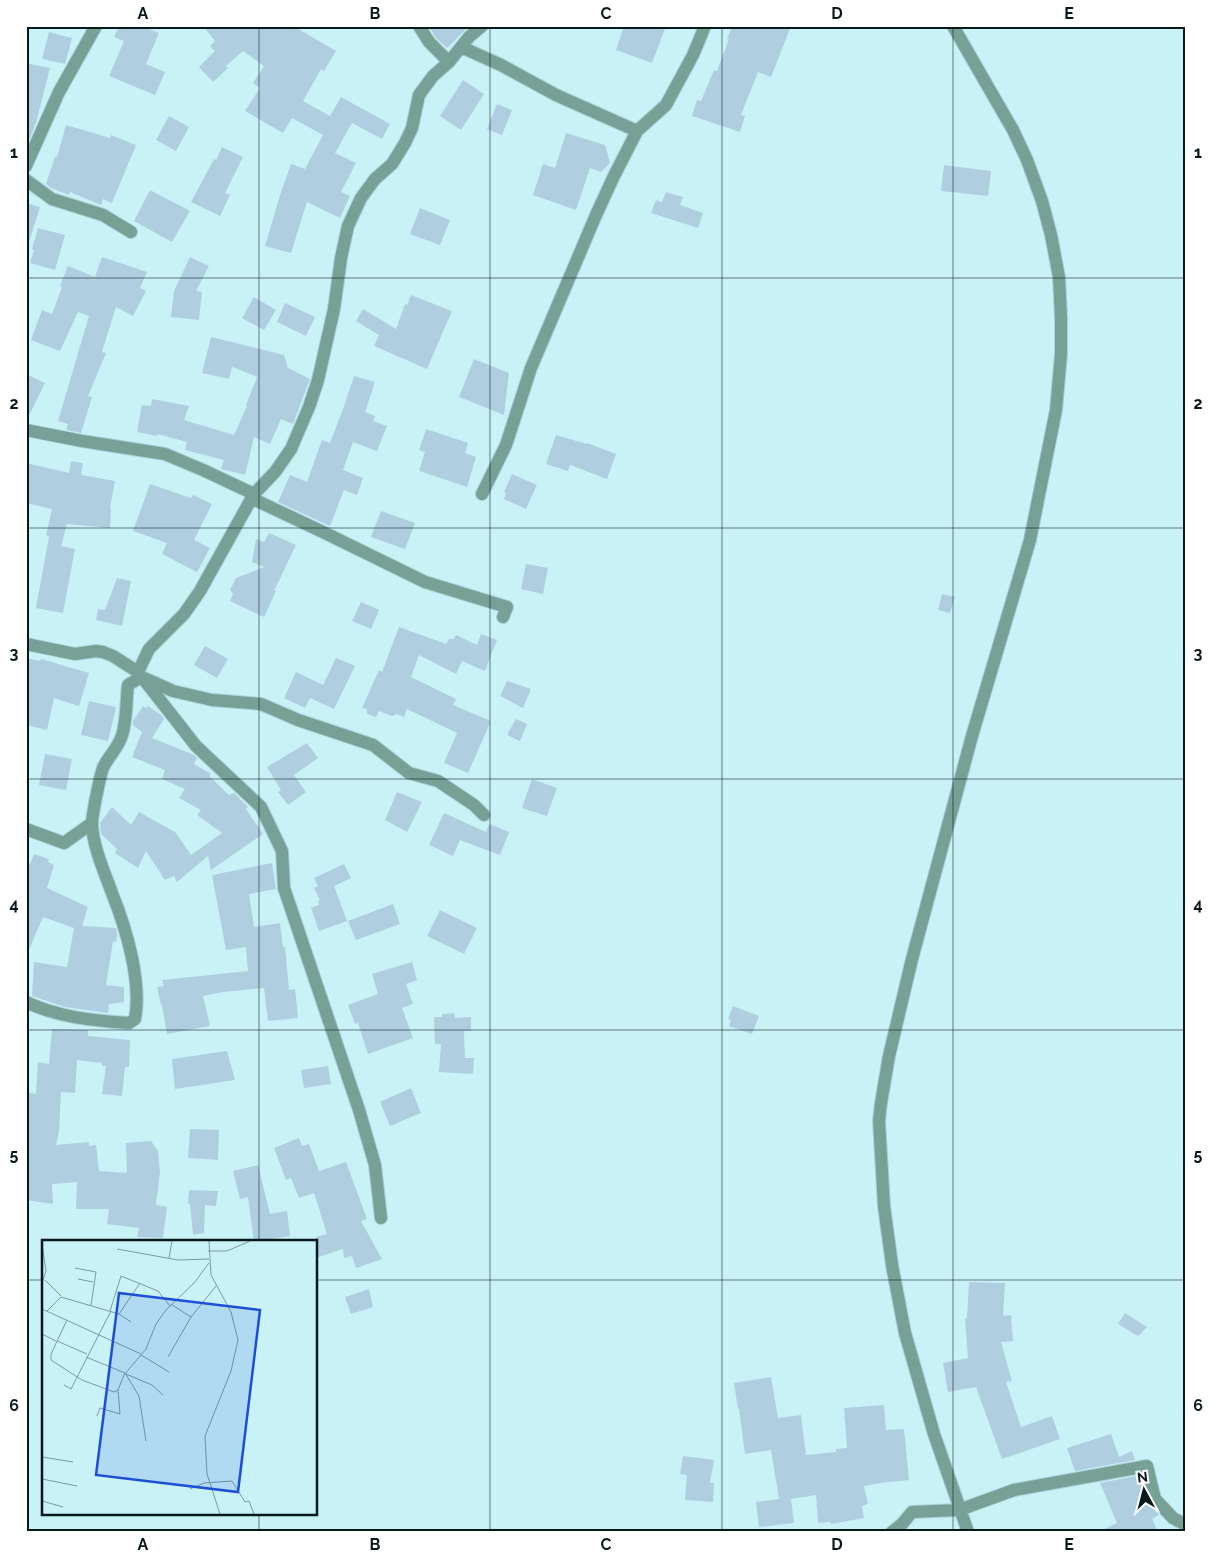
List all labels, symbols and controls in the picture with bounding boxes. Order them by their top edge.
text: A [138,4,149,23]
text: B [370,4,381,23]
text: C [601,4,612,23]
text: D [831,4,843,23]
text: E [1064,4,1074,23]
text: 1 [10,143,18,162]
text: 1 [1194,143,1202,162]
text: 2 [9,394,19,413]
text: 2 [1193,394,1203,413]
text: 3 [10,644,19,663]
text: 3 [1194,644,1203,663]
text: 4 [9,895,19,914]
text: 4 [1193,895,1203,914]
text: 5 [10,1145,19,1164]
text: 5 [1194,1145,1203,1164]
inset map [42,1240,318,1516]
text: 6 [9,1396,19,1415]
text: 6 [1193,1396,1203,1415]
north arrow [1120,1466,1170,1516]
text: N [1136,1469,1149,1486]
text: A [138,1535,149,1554]
text: B [370,1535,381,1554]
text: C [601,1535,612,1554]
text: D [831,1535,843,1554]
text: E [1064,1535,1074,1554]

